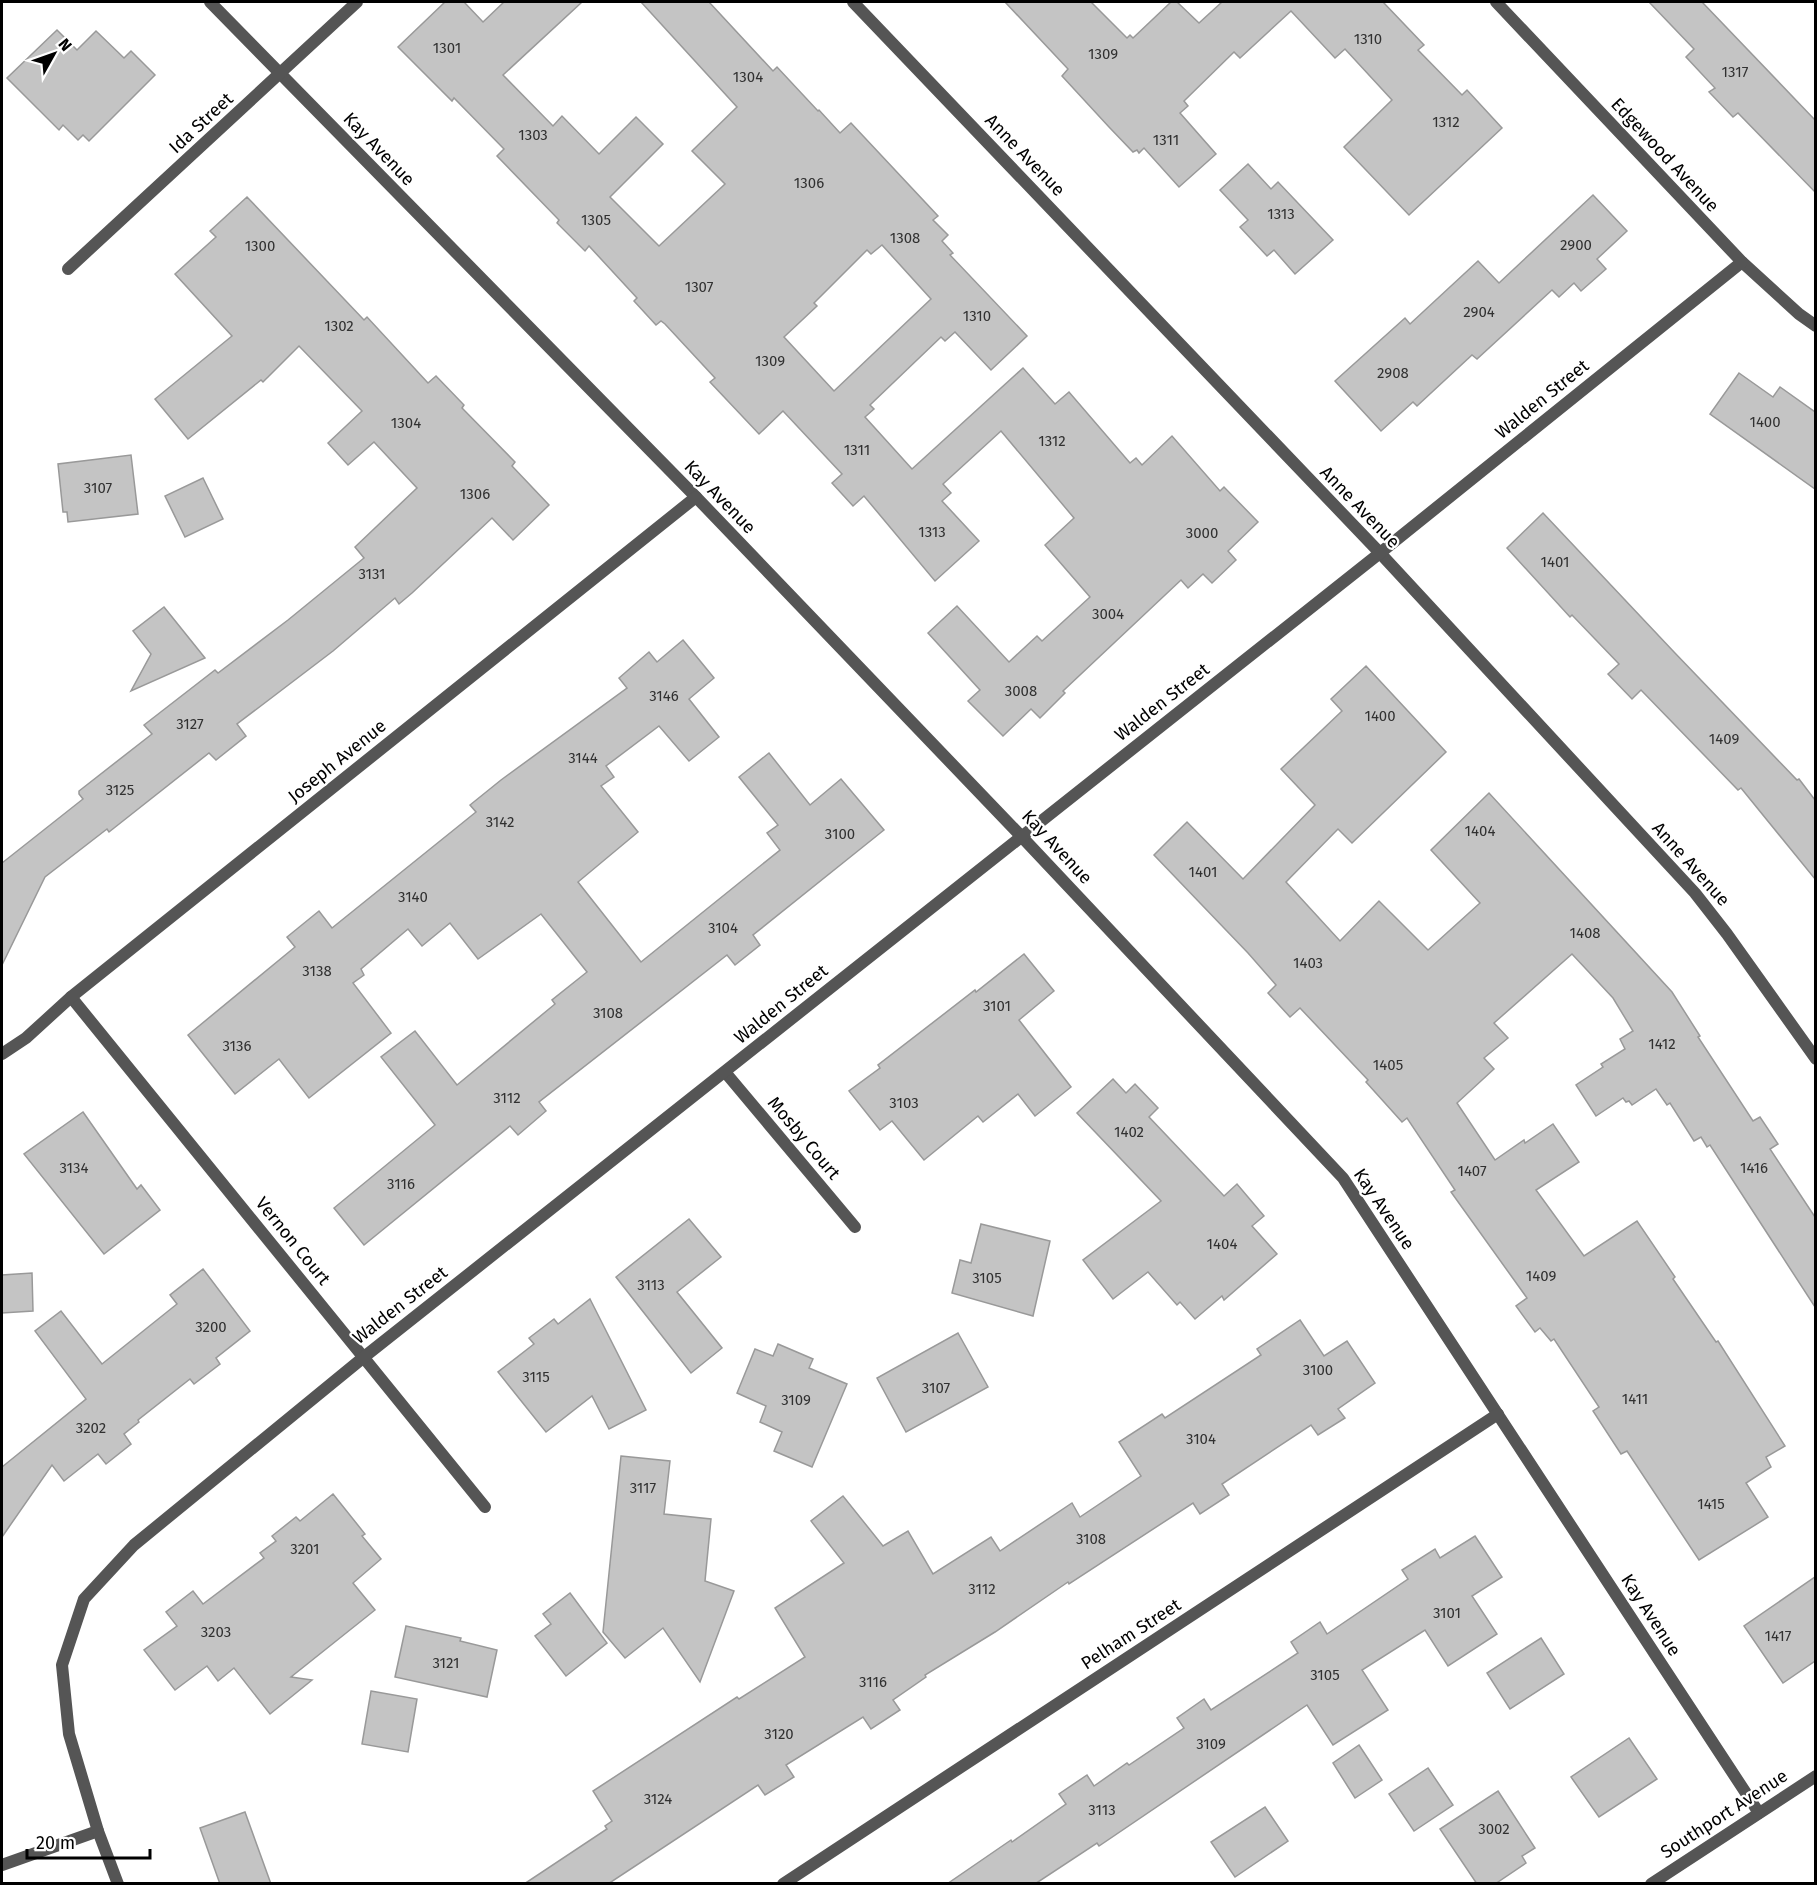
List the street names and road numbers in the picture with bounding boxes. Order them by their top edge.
street label: Ida Street [164,88,238,158]
street label: Edgewood Avenue [1606,93,1724,217]
street label: Kay Avenue [339,108,419,190]
street label: Anne Avenue [980,109,1070,201]
street label: Walden Street [1491,354,1594,443]
street label: Kay Avenue [680,456,760,538]
street label: Anne Avenue [1315,461,1405,553]
street label: Walden Street [1110,658,1214,746]
street label: Joseph Avenue [283,715,391,807]
street label: Kay Avenue [1017,805,1097,889]
street label: Anne Avenue [1647,817,1735,911]
street label: Walden Street [730,959,833,1048]
street label: Mosby Court [763,1092,845,1184]
street label: Kay Avenue [1349,1164,1419,1254]
street label: Vernon Court [251,1193,335,1290]
street label: Walden Street [348,1261,452,1349]
street label: Kay Avenue [1616,1570,1686,1660]
street label: Pelham Street [1077,1593,1185,1674]
street label: Southport Avenue [1656,1765,1792,1863]

